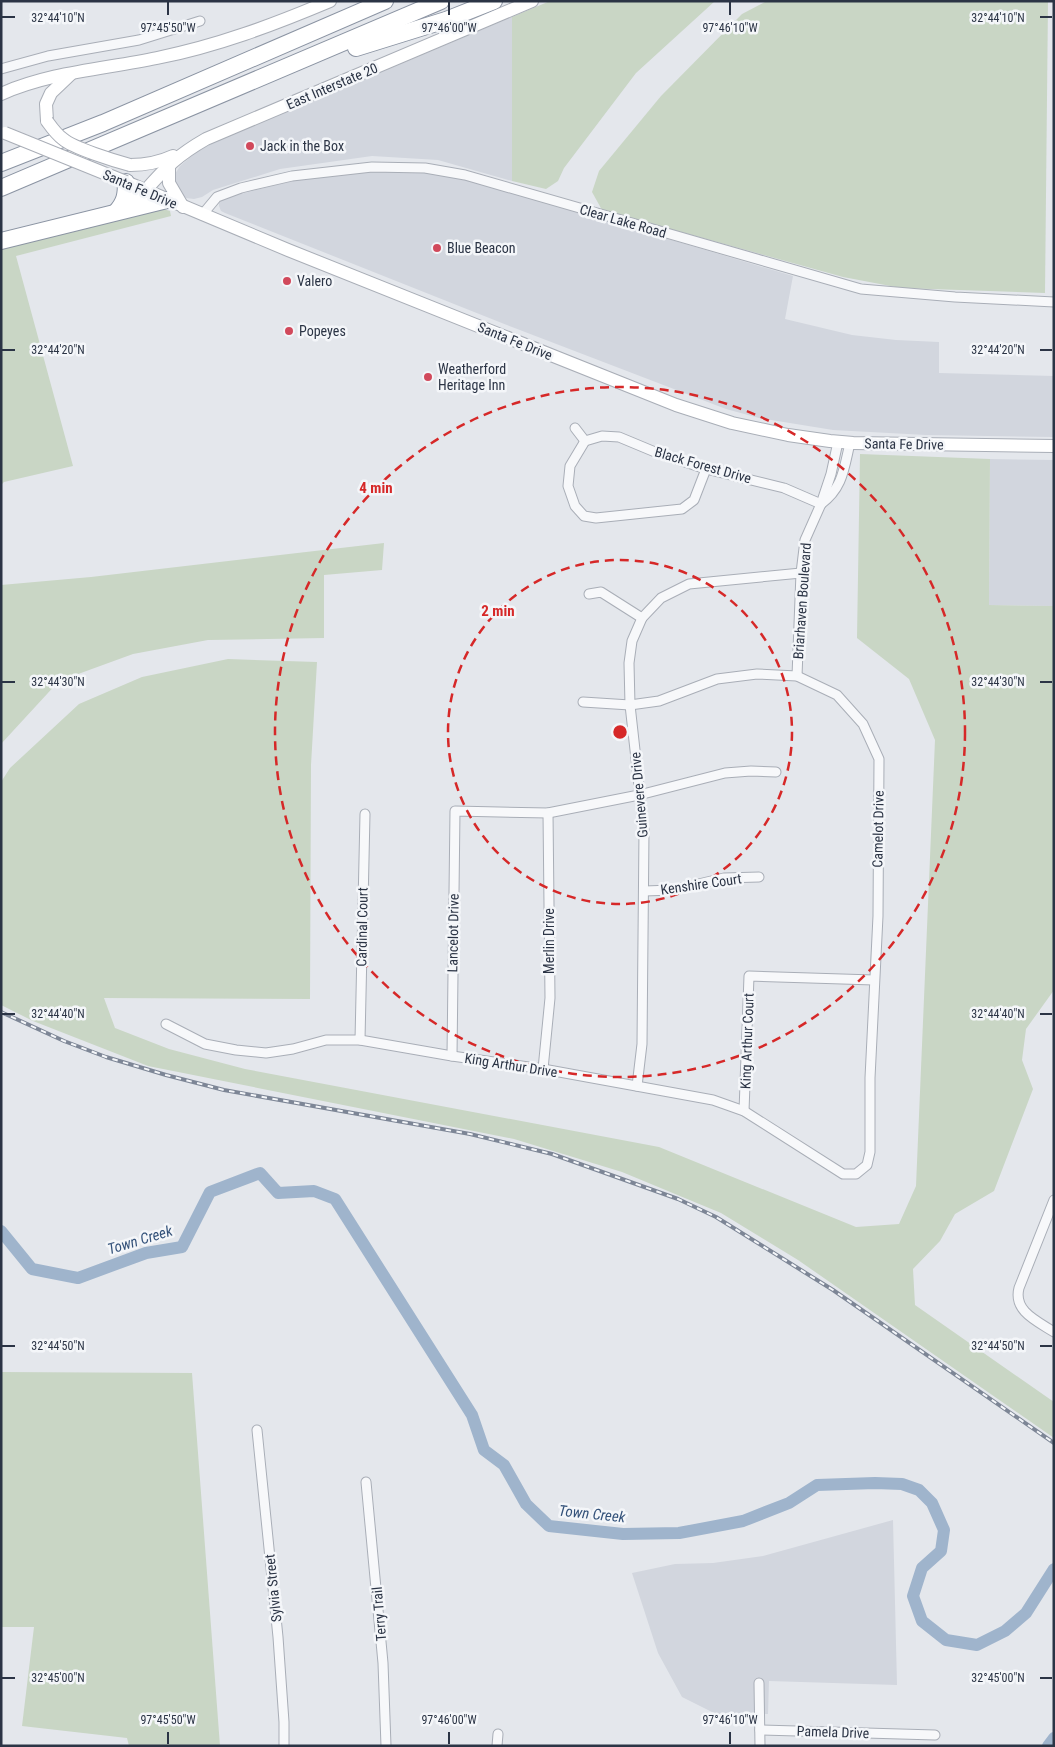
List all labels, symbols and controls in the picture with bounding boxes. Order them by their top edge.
text: 32°44'10"N [31,11,85,25]
text: 32°44'10"N [971,11,1025,25]
text: 97°45'50"W [140,21,196,35]
text: 97°46'00"W [421,21,477,35]
text: 97°46'10"W [702,21,758,35]
street label: East Interstate 20 [284,60,380,112]
place label: Jack in the Box [260,138,344,154]
marker: Jack in the Box [244,140,256,152]
street label: Santa Fe Drive [100,166,180,212]
street label: Clear Lake Road [578,201,668,241]
place label: Blue Beacon [447,240,516,256]
marker: Blue Beacon [431,242,443,254]
place label: Valero [297,273,332,289]
marker: Valero [281,275,293,287]
street label: Santa Fe Drive [475,319,555,363]
place label: Popeyes [299,323,346,339]
marker: Popeyes [283,325,295,337]
text: 32°44'20"N [31,343,85,357]
text: 32°44'20"N [971,343,1025,357]
place label: Weatherford Heritage Inn [438,361,506,393]
marker: Weatherford Heritage Inn [422,371,434,383]
street label: Santa Fe Drive [864,435,944,453]
street label: Black Forest Drive [653,444,753,487]
text: 4 min [359,479,393,497]
street label: Briarhaven Boulevard [790,542,814,660]
text: 2 min [481,602,515,620]
text: 32°44'30"N [31,675,85,689]
text: 32°44'30"N [971,675,1025,689]
centre of rings [611,723,629,741]
street label: Guinevere Drive [627,751,651,838]
street label: Camelot Drive [869,790,887,868]
street label: Kenshire Court [660,870,742,898]
street label: Cardinal Court [353,887,371,967]
street label: Lancelot Drive [444,893,462,972]
street label: Merlin Drive [541,908,557,974]
street label: King Arthur Court [737,993,757,1089]
text: 32°44'40"N [31,1007,85,1021]
text: 32°44'40"N [971,1007,1025,1021]
street label: King Arthur Drive [464,1050,559,1080]
water label: Town Creek [105,1221,175,1258]
text: 32°44'50"N [31,1339,85,1353]
text: 32°44'50"N [971,1339,1025,1353]
water label: Town Creek [558,1502,627,1526]
street label: Sylvia Street [261,1553,285,1623]
street label: Terry Trail [369,1586,389,1642]
text: 32°45'00"N [31,1671,85,1685]
text: 32°45'00"N [971,1671,1025,1685]
text: 97°45'50"W [140,1713,196,1727]
text: 97°46'00"W [421,1713,477,1727]
text: 97°46'10"W [702,1713,758,1727]
street label: Pamela Drive [796,1723,870,1741]

